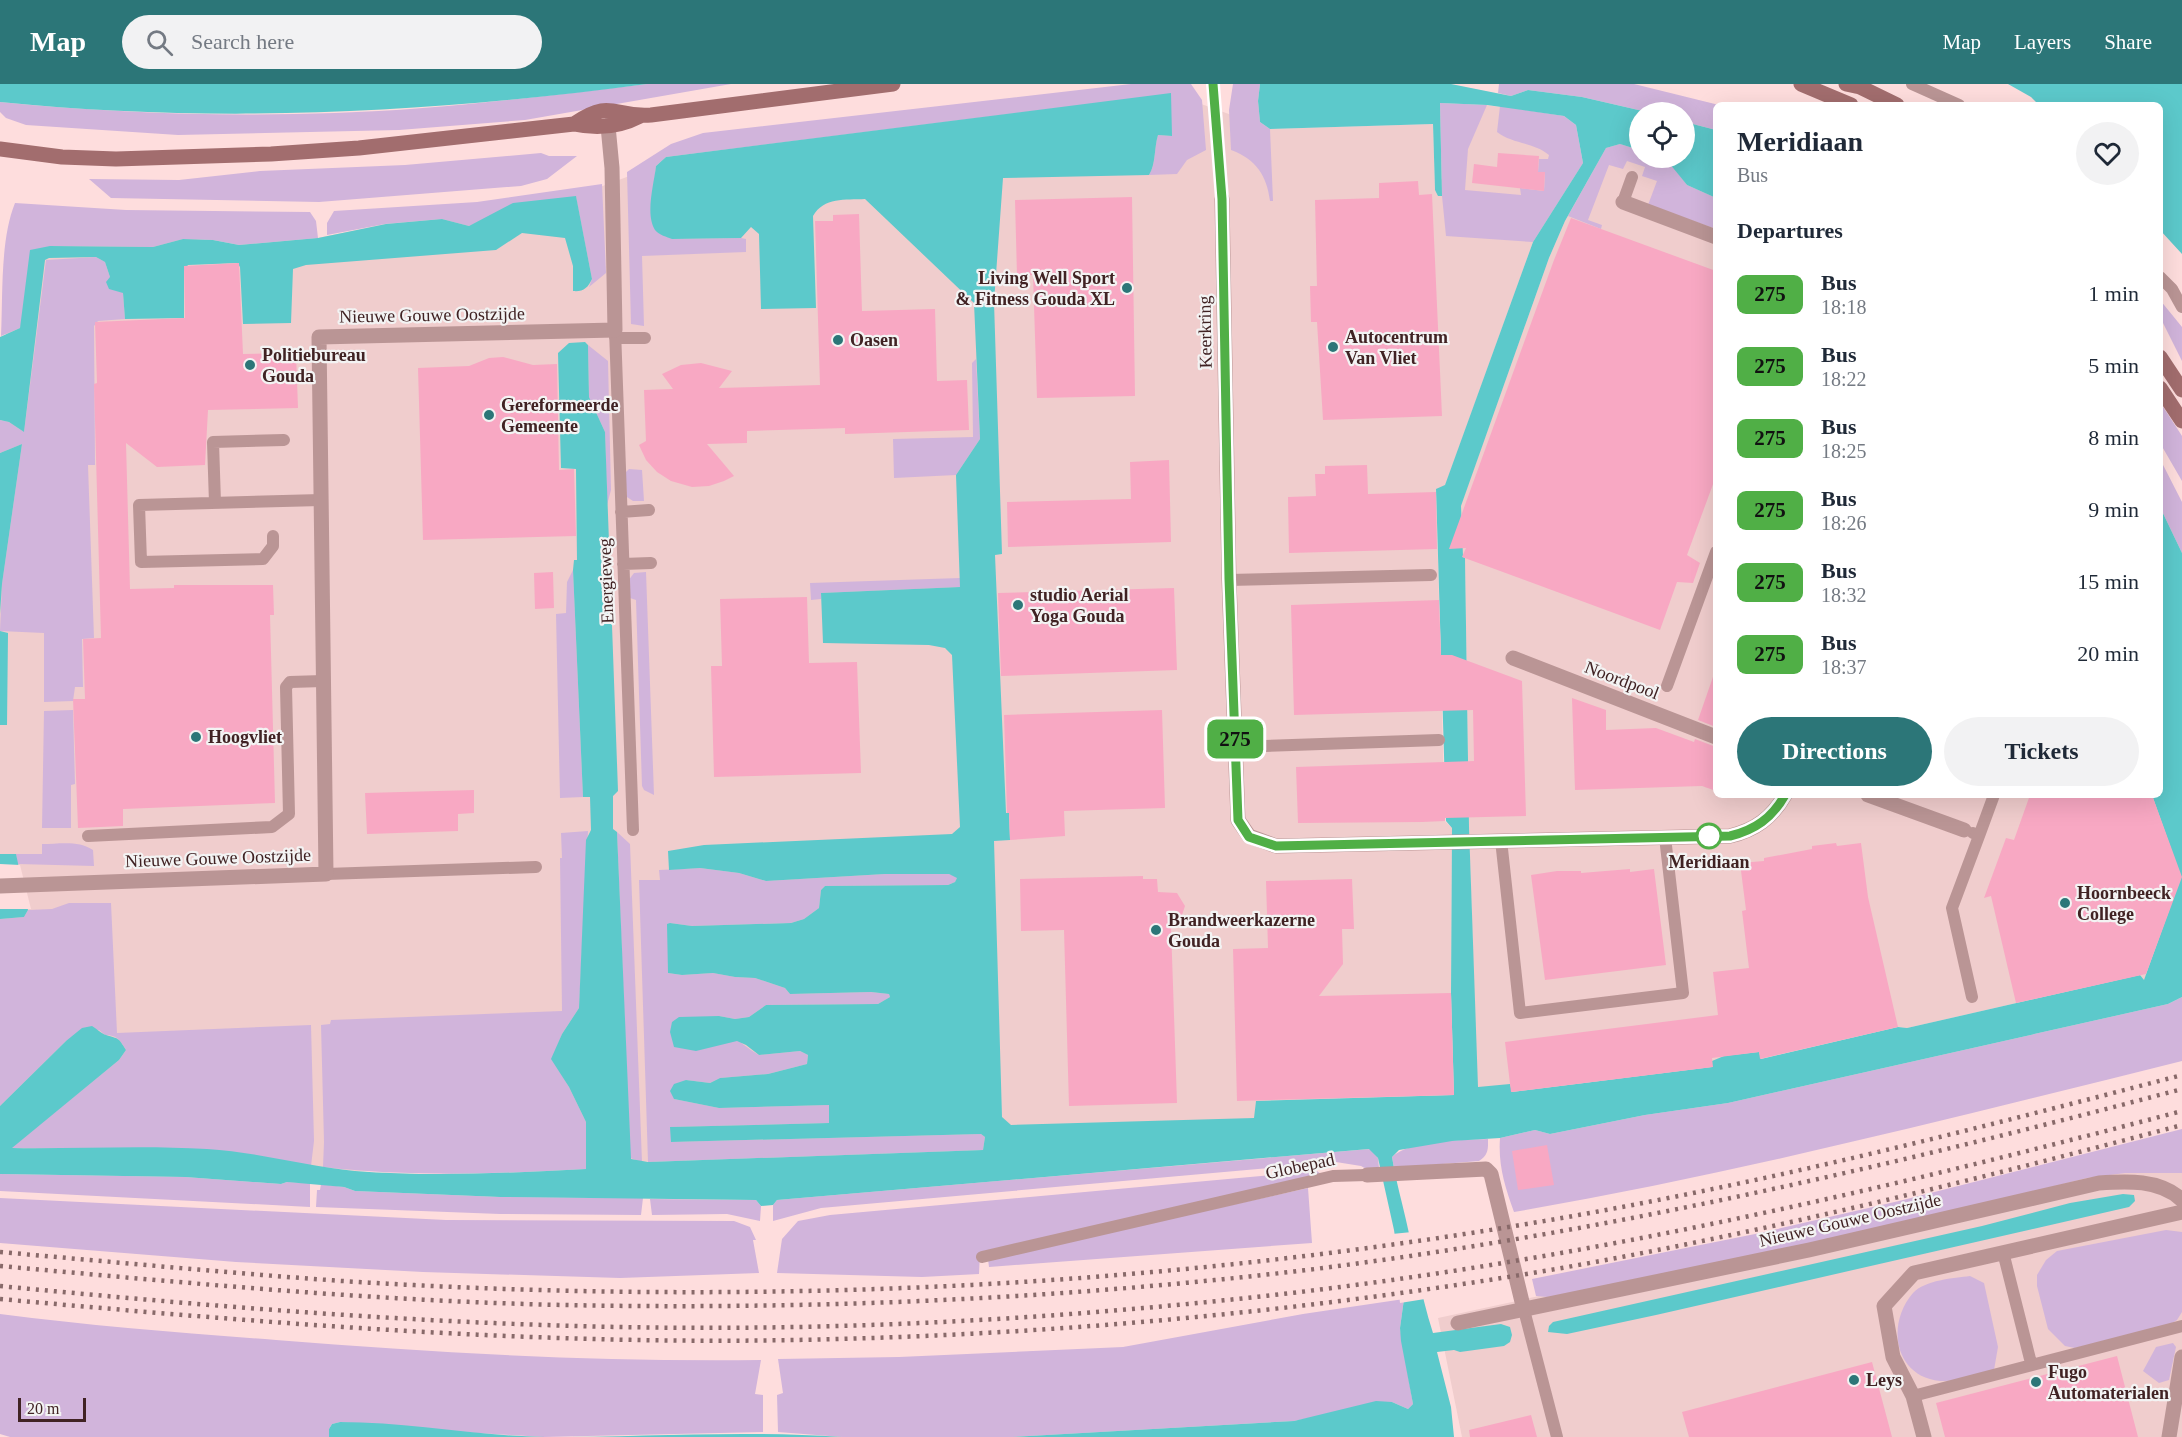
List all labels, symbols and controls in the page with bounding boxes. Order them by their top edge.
search box [122,15,542,69]
text: Map [30,26,86,57]
icon: search [143,26,176,59]
text: Search here [191,29,294,54]
text: Map [1943,30,1981,54]
text: Layers [2014,30,2071,54]
text: Share [2104,30,2152,54]
map controls [1629,102,1695,168]
button: locate [1629,102,1695,168]
button: heart [2076,122,2139,185]
text: Meridiaan [1737,126,1863,157]
text: Bus [1737,164,1768,186]
text: Departures [1737,218,1843,243]
place label: Living Well Sport & Fitness Gouda XL [955,268,1115,309]
text: Bus [1821,270,1856,295]
marker: Living Well Sport & Fitness Gouda XL [1120,281,1134,295]
text: 1 min [2088,281,2139,306]
text: 275 [1754,282,1786,306]
street label: Keerkring [1194,295,1216,369]
text: 18:18 [1821,296,1867,318]
street label: Nieuwe Gouwe Oostzijde [339,303,525,327]
place label: Autocentrum Van Vliet [1345,327,1448,368]
place label: Oasen [850,330,898,350]
marker: Oasen [831,333,845,347]
marker: Autocentrum Van Vliet [1326,340,1340,354]
text: Bus [1821,342,1856,367]
place label: Politiebureau Gouda [262,345,366,386]
text: 5 min [2088,353,2139,378]
text: 275 [1754,354,1786,378]
marker: Politiebureau Gouda [243,358,257,372]
text: 18:22 [1821,368,1867,390]
place label: Gereformeerde Gemeente [501,395,619,436]
marker: Gereformeerde Gemeente [482,408,496,422]
text: Bus [1821,414,1856,439]
text: 8 min [2088,425,2139,450]
text: 275 [1754,426,1786,450]
text: 18:25 [1821,440,1867,462]
text: Bus [1821,486,1856,511]
text: 9 min [2088,497,2139,522]
text: 275 [1754,498,1786,522]
text: 18:26 [1821,512,1867,534]
street label: Energieweg [595,538,617,624]
text: Bus [1821,558,1856,583]
text: 15 min [2077,569,2139,594]
text: 275 [1754,570,1786,594]
text: 18:32 [1821,584,1867,606]
place label: studio Aerial Yoga Gouda [1030,585,1129,626]
marker: studio Aerial Yoga Gouda [1011,598,1025,612]
text: Bus [1821,630,1856,655]
text: 20 min [2077,641,2139,666]
text: 275 [1754,642,1786,666]
text: 18:37 [1821,656,1867,678]
street label: Noordpool [1582,657,1662,703]
button: Directions [1737,717,1932,786]
button: Tickets [1944,717,2139,786]
line badge: 275 [1200,720,1270,758]
place label: Hoogvliet [208,727,282,747]
text: 275 [1219,727,1251,751]
marker: Hoogvliet [189,730,203,744]
marker: Meridiaan [1696,823,1722,849]
street label: Nieuwe Gouwe Oostzijde [125,845,311,871]
place label: Meridiaan [1669,852,1750,872]
place label: Hoornbeeck College [2077,883,2171,924]
marker: Hoornbeeck College [2058,896,2072,910]
place label: Brandweerkazerne Gouda [1168,910,1315,951]
marker: Brandweerkazerne Gouda [1149,923,1163,937]
street label: Globepad [1264,1149,1336,1183]
street label: Nieuwe Gouwe Oostzijde [1757,1189,1943,1251]
place label: Fugo Automaterialen [2048,1362,2169,1403]
place label: Leys [1866,1370,1902,1390]
marker: Leys [1847,1373,1861,1387]
marker: Fugo Automaterialen [2029,1375,2043,1389]
scale bar [18,1395,86,1422]
text: 20 m [27,1400,59,1417]

